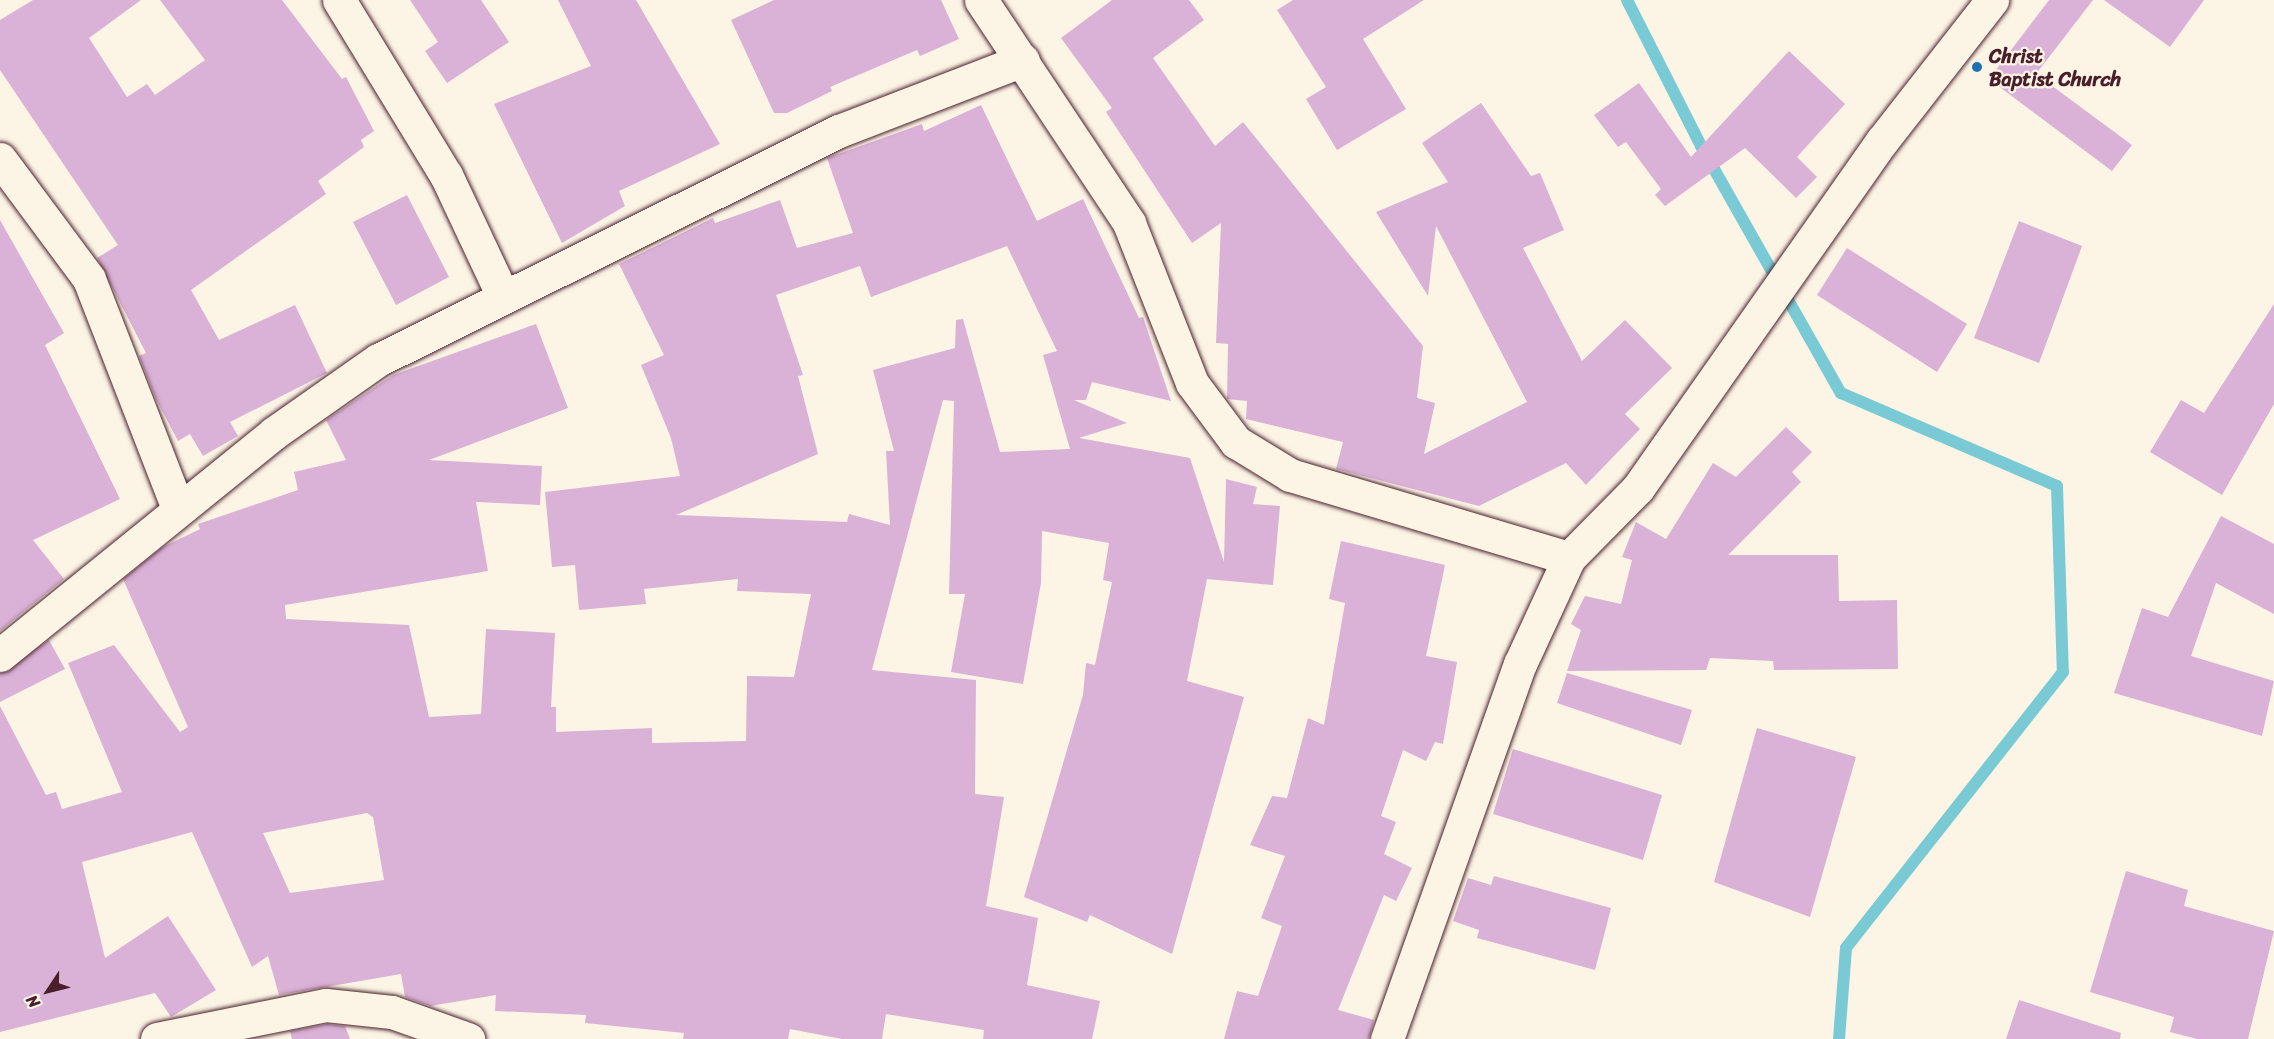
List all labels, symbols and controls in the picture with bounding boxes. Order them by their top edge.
place label: Christ Baptist Church [1989,44,2121,91]
marker: Christ Baptist Church [1970,60,1984,74]
north arrow [18,961,78,1021]
text: N [18,989,48,1014]

